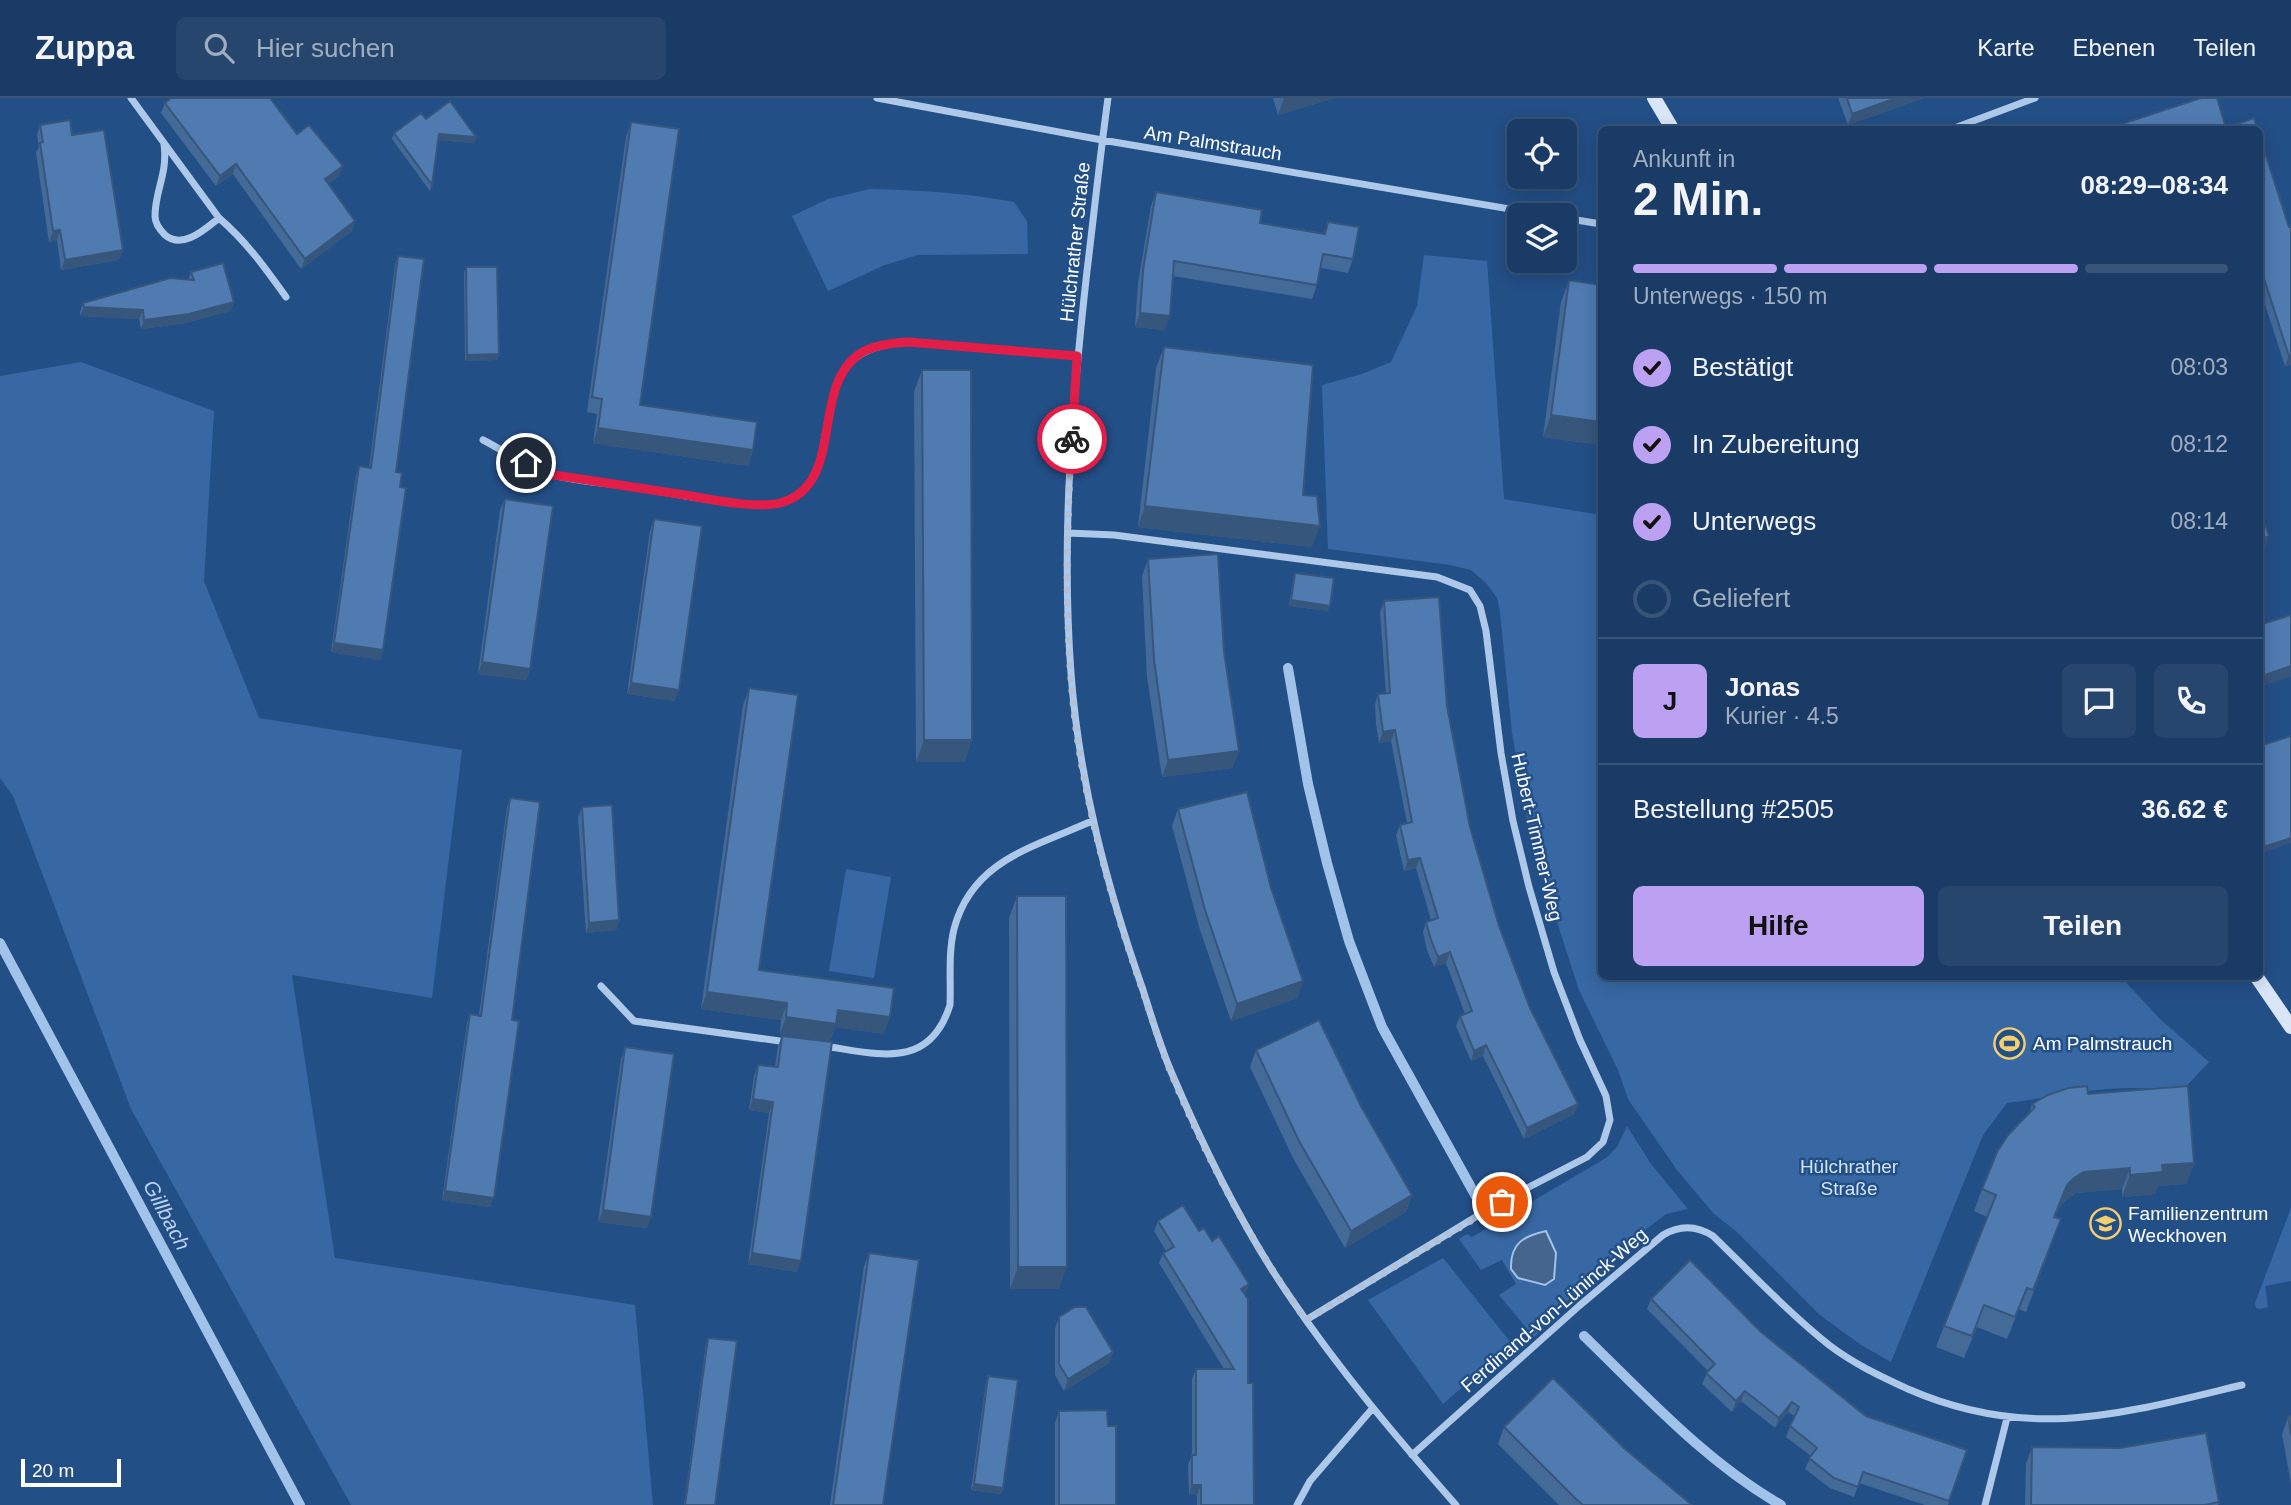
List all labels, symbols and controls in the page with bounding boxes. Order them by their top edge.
search box [176,17,666,80]
text: Zuppa [35,29,134,66]
icon: search [200,29,238,67]
text: Hier suchen [256,33,395,63]
text: Karte [1977,34,2035,61]
text: Ebenen [2073,34,2155,61]
text: Teilen [2193,34,2256,61]
map controls [1507,119,1577,273]
button: locate [1507,119,1577,189]
street label: Am Palmstrauch [1143,122,1283,164]
text: Ankunft in [1633,146,1735,172]
street label: Hülchrather Straße [1056,161,1094,323]
text: 08:29–08:34 [2081,170,2228,200]
text: 2 Min. [1633,173,1763,225]
button: layers [1507,203,1577,273]
text: Unterwegs · 150 m [1633,283,1827,309]
icon: check [1633,349,1671,387]
text: Bestätigt [1692,352,1793,382]
text: 08:03 [2170,354,2228,380]
courier [1037,404,1107,474]
icon: bike [1053,420,1091,458]
icon: check [1633,426,1671,464]
text: In Zubereitung [1692,429,1860,459]
text: 08:12 [2170,431,2228,457]
pin [496,433,556,493]
icon: home [507,444,545,482]
icon: check [1633,503,1671,541]
text: Unterwegs [1692,506,1816,536]
text: 08:14 [2170,508,2228,534]
text: Geliefert [1692,583,1790,613]
button: chat [2062,664,2136,738]
button: phone [2154,664,2228,738]
text: Jonas [1725,672,1800,702]
text: J [1663,686,1677,716]
text: Kurier · 4.5 [1725,703,1839,729]
street label: Hubert-Timmer-Weg [1507,751,1567,923]
text: Bestellung #2505 [1633,794,1834,824]
text: 36.62 € [2141,794,2228,824]
button: Hilfe [1633,886,1924,966]
button: Teilen [1938,886,2228,966]
sports icon: Am Palmstrauch [1993,1026,2027,1060]
place label: Am Palmstrauch [2033,1033,2172,1054]
park label: Hülchrather Straße [1800,1156,1899,1199]
pin [1472,1172,1532,1232]
water label: Gillbach [139,1176,195,1254]
icon: bag [1483,1183,1521,1221]
place label: Familienzentrum Weckhoven [2128,1203,2268,1246]
school or university icon: Familienzentrum Weckhoven [2088,1207,2122,1241]
street label: Ferdinand-von-Lüninck-Weg [1457,1224,1651,1396]
scale bar [21,1456,121,1488]
text: 20 m [32,1460,74,1481]

